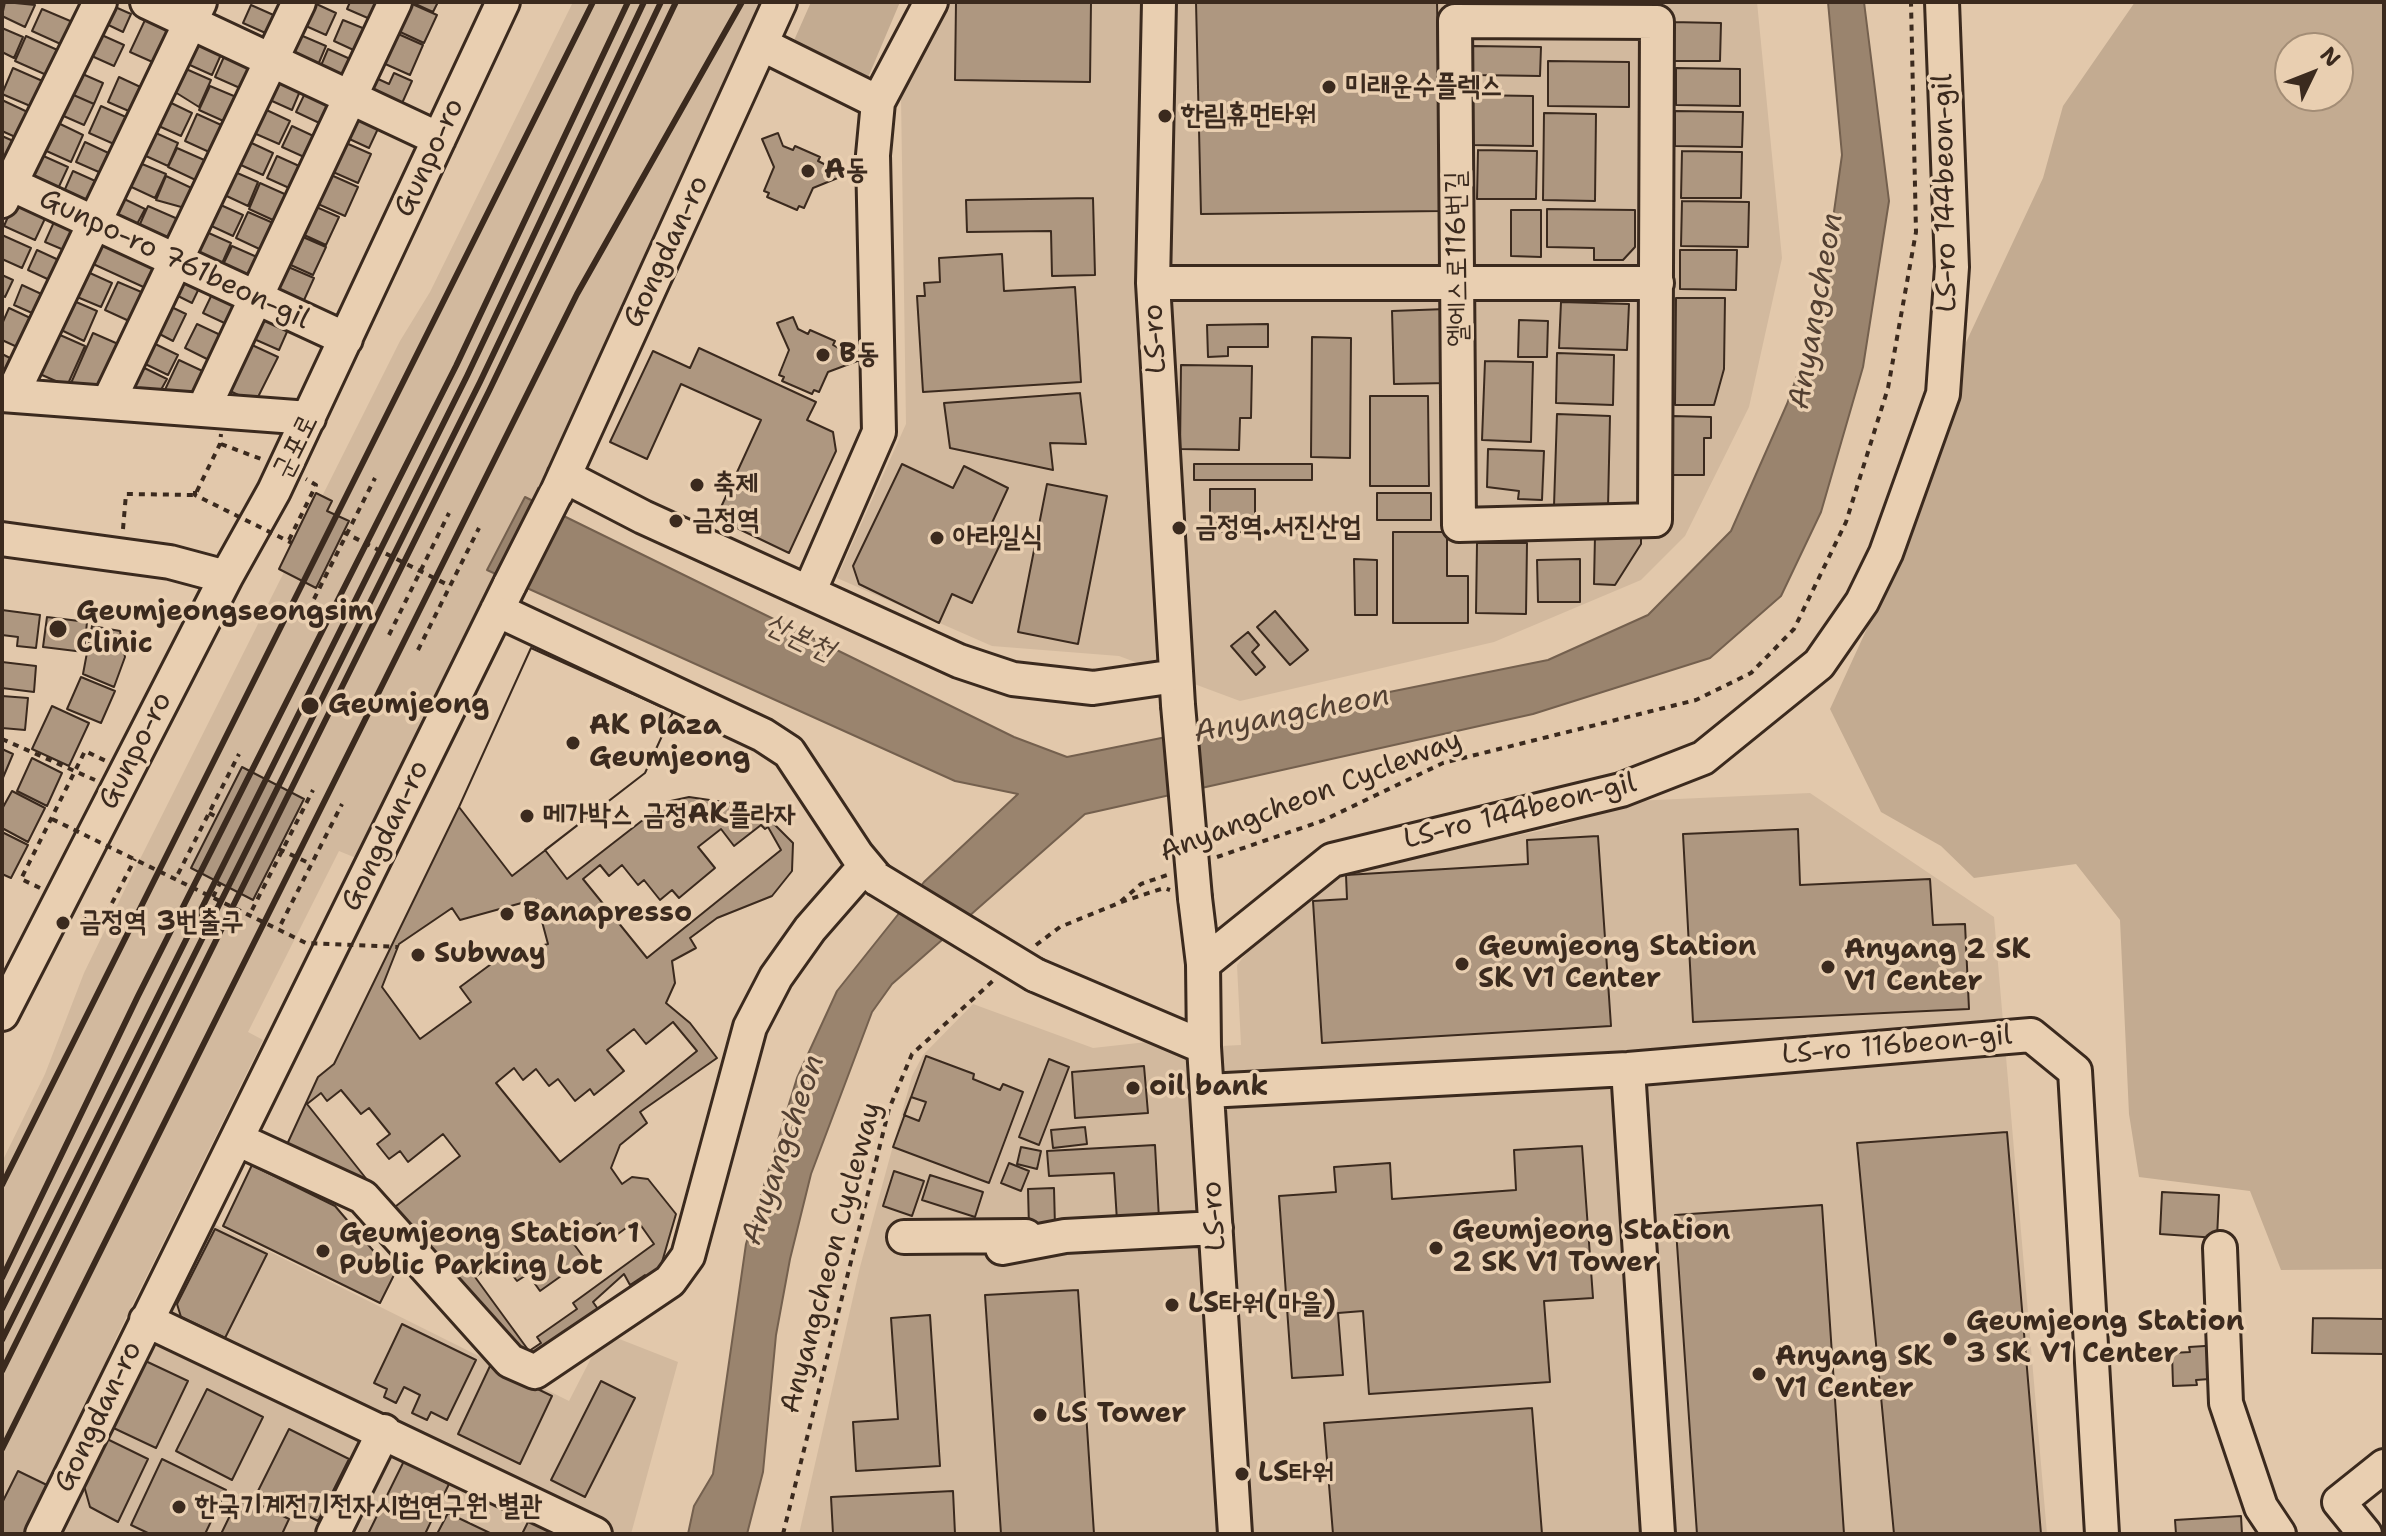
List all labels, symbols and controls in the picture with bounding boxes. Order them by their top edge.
north arrow [2274,32,2354,112]
text: N [2314,40,2347,73]
place label: 미래운수플렉스 [1345,70,1503,104]
street label: LS-ro 144beon-gil [1927,73,1965,313]
marker: 미래운수플렉스 [1320,78,1338,96]
street label: Gunpo-ro [388,93,472,223]
place label: 한림휴먼타워 [1181,99,1316,133]
marker: 한림휴먼타워 [1156,107,1174,125]
place label: A동 [824,154,868,188]
marker: A동 [799,162,817,180]
street label: Gongdan-ro [617,171,717,333]
street label: 엘에스로116번길 [1440,171,1476,347]
street label: Gunpo-ro 761beon-gil [34,183,314,337]
water label: Anyangcheon [1782,210,1852,412]
street label: LS-ro [1137,303,1175,375]
place label: B동 [839,338,879,372]
marker: B동 [814,346,832,364]
street label: 군포로 [266,409,326,485]
place label: 축제 [713,468,758,502]
marker: 축제 [688,476,706,494]
place label: 금정역 [692,504,760,538]
place label: 금정역.서진산업 [1195,511,1361,545]
marker: 금정역 [667,512,685,530]
marker: 금정역.서진산업 [1170,519,1188,537]
place label: 아라일식 [953,521,1043,555]
marker: 아라일식 [928,529,946,547]
place label: Geumjeongseongsim Clinic [76,596,373,662]
water label: 산본천 [759,606,839,670]
marker: Geumjeongseongsim Clinic [47,618,69,640]
water label: Anyangcheon [1191,678,1393,752]
street label: Gunpo-ro [92,687,180,815]
place label: Geumjeong [328,689,490,723]
marker: Geumjeong [299,695,321,717]
place label: AK Plaza Geumjeong [589,710,751,776]
street label: Anyangcheon Cycleway [1155,724,1467,870]
marker: AK Plaza Geumjeong [564,734,582,752]
street label: Gongdan-ro [335,755,437,917]
street label: LS-ro 144beon-gil [1400,767,1640,857]
place label: 메가박스 금정AK플라자 [543,799,796,833]
marker: 메가박스 금정AK플라자 [518,807,536,825]
place label: Banapresso [523,897,692,931]
marker: Banapresso [498,905,516,923]
place label: 금정역 3번출구 [79,906,243,940]
marker: 금정역 3번출구 [54,914,72,932]
place label: Geumjeong Station SK V1 Center [1478,931,1756,997]
place label: Anyang 2 SK V1 Center [1844,934,2030,1000]
place label: Subway [434,938,546,972]
marker: Subway [409,946,427,964]
marker: Geumjeong Station SK V1 Center [1453,955,1471,973]
marker: Anyang 2 SK V1 Center [1819,958,1837,976]
street label: LS-ro 116beon-gil [1780,1019,2014,1073]
water label: Anyangcheon [735,1050,833,1250]
place label: oil bank [1149,1071,1268,1105]
marker: oil bank [1124,1079,1142,1097]
street label: Anyangcheon Cycleway [774,1099,890,1417]
street label: LS-ro [1196,1180,1234,1252]
place label: Geumjeong Station 2 SK V1 Tower [1452,1215,1730,1281]
place label: Geumjeong Station 1 Public Parking Lot [339,1218,640,1284]
marker: Geumjeong Station 2 SK V1 Tower [1427,1239,1445,1257]
marker: Geumjeong Station 1 Public Parking Lot [314,1242,332,1260]
place label: LS타워(마을) [1188,1288,1336,1322]
marker: LS타워(마을) [1163,1296,1181,1314]
place label: Geumjeong Station 3 SK V1 Center [1966,1306,2244,1372]
marker: Geumjeong Station 3 SK V1 Center [1941,1330,1959,1348]
street label: Gongdan-ro [48,1336,150,1498]
place label: Anyang SK V1 Center [1775,1341,1932,1407]
marker: Anyang SK V1 Center [1750,1365,1768,1383]
place label: LS Tower [1056,1398,1186,1432]
marker: LS Tower [1031,1406,1049,1424]
place label: LS타워 [1258,1457,1334,1491]
marker: LS타워 [1233,1465,1251,1483]
place label: 한국기계전기전자시험연구원 별관 [195,1490,543,1524]
marker: 한국기계전기전자시험연구원 별관 [170,1498,188,1516]

